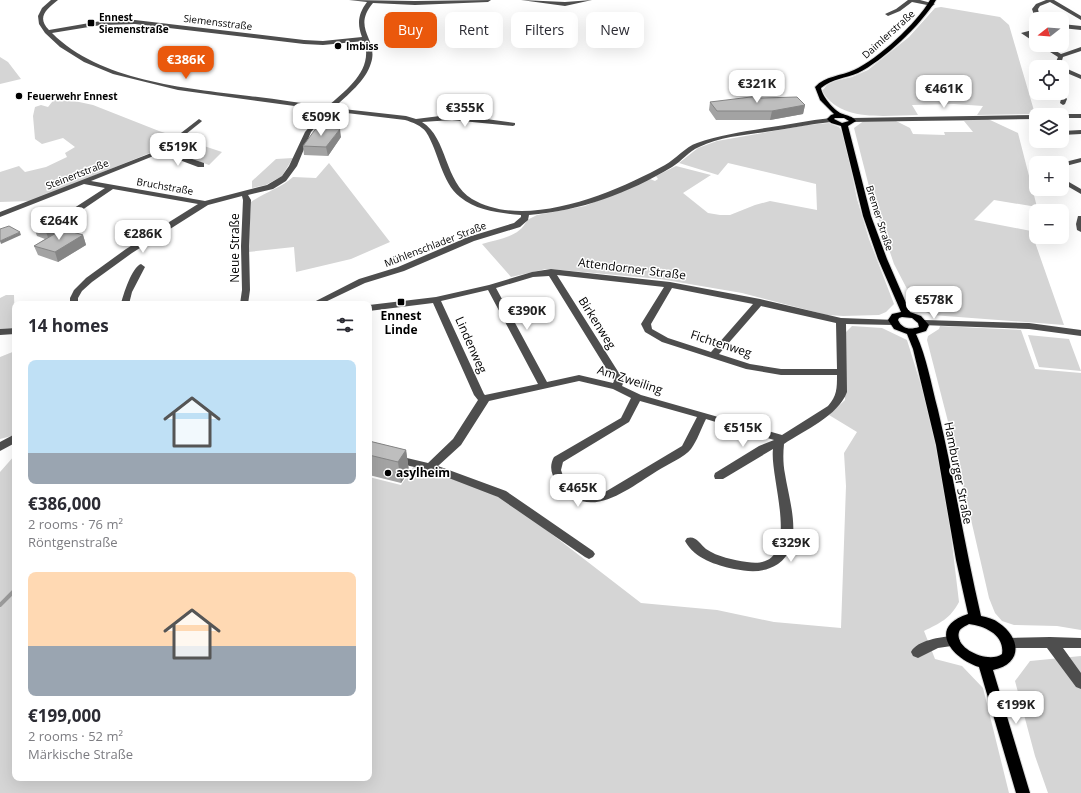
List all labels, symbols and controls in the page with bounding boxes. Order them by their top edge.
street label: Daimlerstraße [859,6,918,61]
place label: Ennest Siemenstraße [99,10,169,36]
street label: Siemensstraße [183,11,254,33]
chip: Buy [384,12,437,48]
chip: Rent [445,12,503,48]
chip: Filters [511,12,578,48]
chip: New [586,12,644,48]
north arrow [1029,12,1069,52]
map controls [1029,12,1069,244]
marker: Ennest Siemenstraße [86,18,96,28]
place label: Imbiss [346,39,378,53]
marker: Imbiss [333,41,343,51]
pin: €386K [158,46,214,80]
text: €386K [167,50,205,68]
button: locate [1029,60,1069,100]
pin: €321K [729,70,785,104]
text: €321K [738,74,776,92]
pin: €461K [916,75,972,109]
text: €461K [925,79,963,97]
place label: Feuerwehr Ennest [27,89,118,103]
marker: Feuerwehr Ennest [14,91,24,101]
pin: €355K [437,94,493,128]
text: €355K [446,98,484,116]
pin: €509K [293,103,349,137]
text: €509K [302,107,340,125]
button: layers [1029,108,1069,148]
pin: €519K [150,133,206,167]
text: €519K [159,137,197,155]
street label: Steinertstraße [43,155,111,192]
button: + [1029,156,1069,196]
street label: Bruchstraße [136,174,195,198]
street label: Bremer Straße [863,183,897,253]
button: − [1029,204,1069,244]
pin: €264K [31,207,87,241]
text: €264K [40,211,78,229]
street label: Neue Straße [226,213,243,283]
street label: Mühlenschlader Straße [382,218,488,270]
pin: €286K [115,220,171,254]
text: €286K [124,224,162,242]
street label: Attendorner Straße [577,253,687,284]
pin: €578K [906,286,962,320]
text: €578K [915,290,953,308]
street label: Birkenweg [575,293,620,353]
marker: Ennest Linde [396,297,406,307]
pin: €390K [499,297,555,331]
text: €390K [508,301,546,319]
place label: Ennest Linde [381,307,421,338]
text: 14 homes [28,314,109,337]
icon: filters [334,314,356,336]
street label: Lindenweg [451,314,492,376]
street label: Fichtenweg [688,326,754,362]
street label: Am Zweiling [595,361,665,398]
icon: home [156,386,228,458]
pin: €515K [715,414,771,448]
text: €515K [724,418,762,436]
street label: Hamburger Straße [940,420,977,526]
place label: asylheim [396,464,450,481]
marker: asylheim [383,468,393,478]
pin: €465K [550,474,606,508]
text: €465K [559,478,597,496]
text: €386,000 [28,492,101,515]
text: 2 rooms · 76 m² [28,515,123,533]
pin: €329K [763,529,819,563]
text: Röntgenstraße [28,533,118,551]
text: €329K [772,533,810,551]
icon: home [156,598,228,670]
pin: €199K [988,691,1044,725]
text: €199K [997,695,1035,713]
text: €199,000 [28,704,101,727]
text: 2 rooms · 52 m² [28,727,123,745]
text: Märkische Straße [28,745,133,763]

